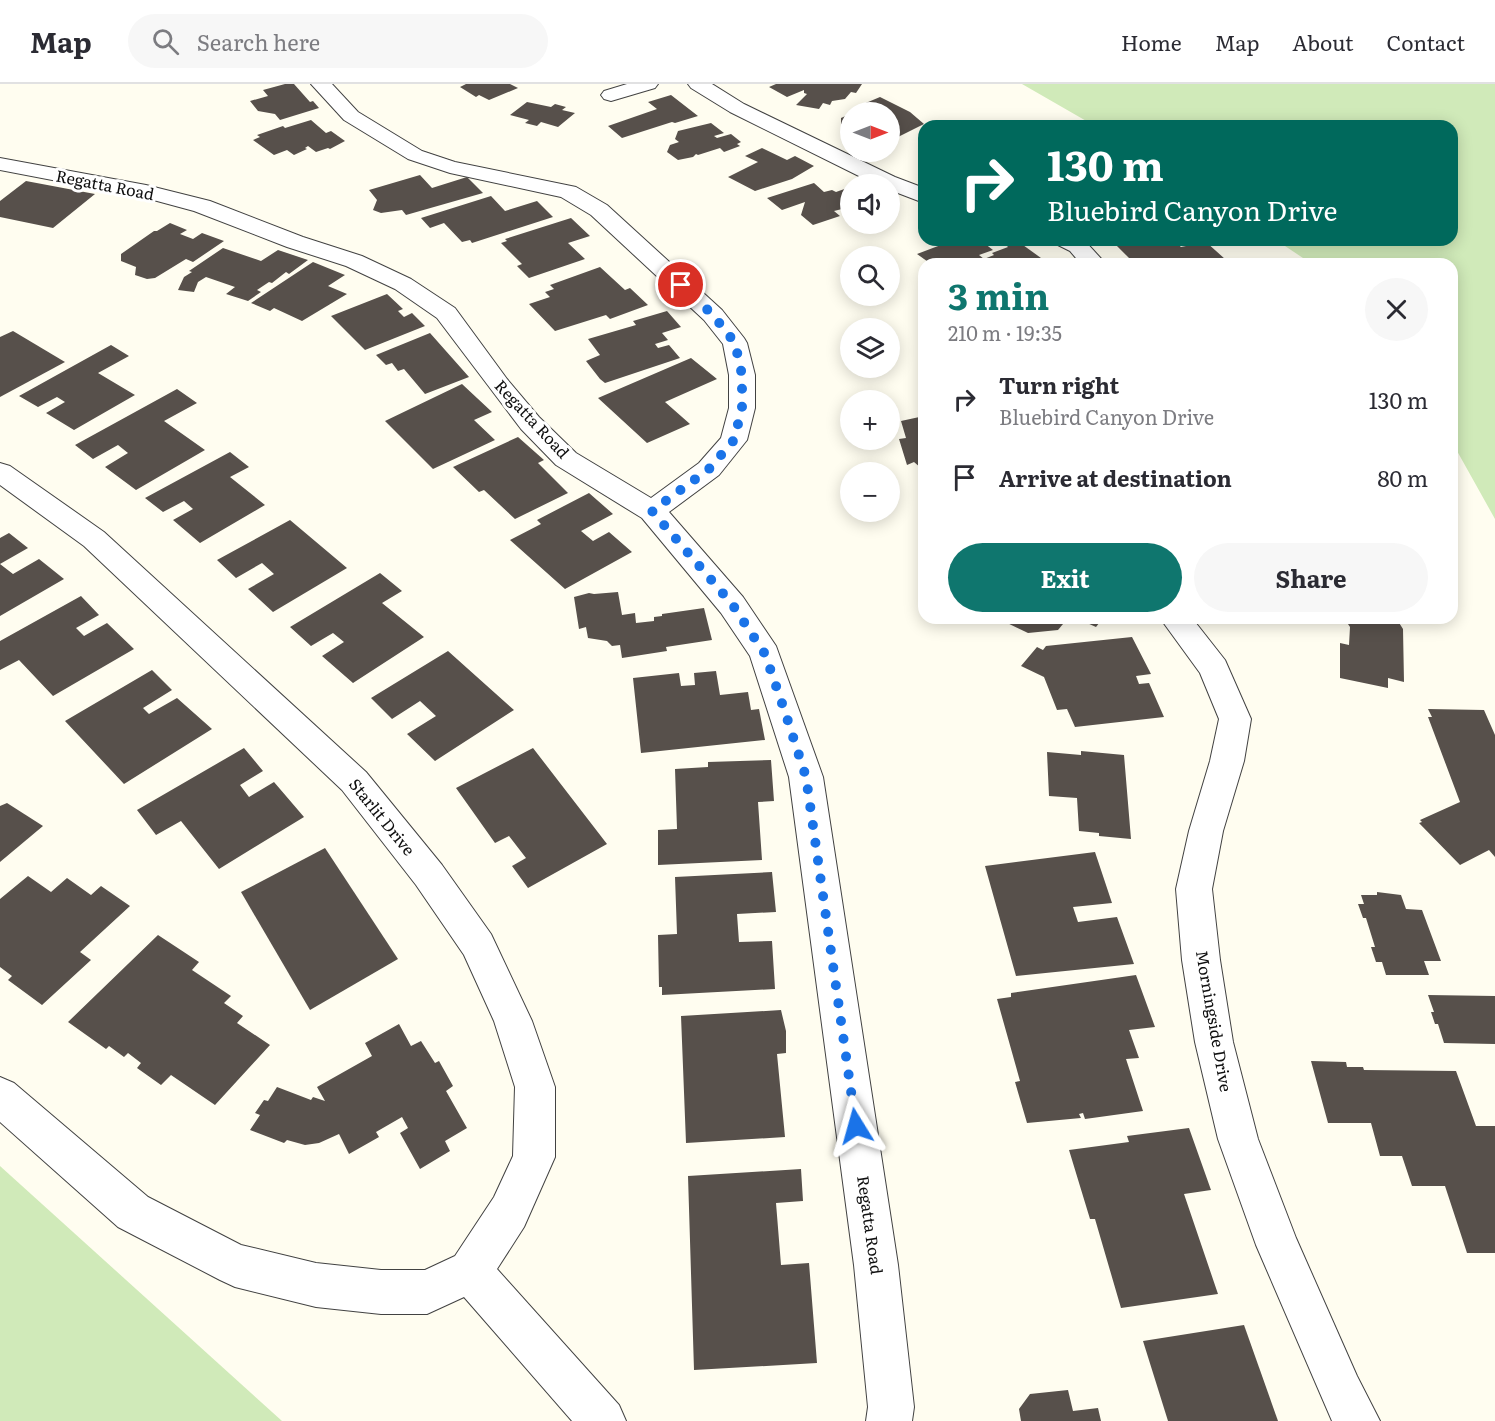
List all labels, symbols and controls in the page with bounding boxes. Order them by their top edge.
search box [128,14,548,68]
text: Map [30,20,92,62]
icon: search [149,25,182,58]
text: Search here [197,25,320,58]
text: Home [1121,26,1182,57]
text: Map [1215,26,1259,57]
text: About [1292,26,1354,57]
text: Contact [1387,26,1465,57]
north arrow [840,102,900,162]
map controls [840,102,900,522]
text: 130 m [1047,132,1164,194]
icon: right [948,144,1026,222]
street label: Regatta Road [54,163,157,205]
button: sound [840,174,900,234]
text: Bluebird Canyon Drive [1047,189,1338,229]
button: search [840,246,900,306]
pin [655,259,706,310]
icon: arrive [664,268,697,301]
text: 3 min [948,268,1049,321]
button: close [1365,278,1428,341]
text: 210 m · 19:35 [948,317,1062,347]
button: layers [840,318,900,378]
text: Turn right [999,368,1119,401]
street label: Regatta Road [490,374,576,463]
icon: right [948,383,981,416]
text: 130 m [1369,383,1428,416]
button: + [840,390,900,450]
text: Bluebird Canyon Drive [999,401,1214,431]
icon: arrive [948,461,981,494]
text: Arrive at destination [999,461,1232,494]
text: 80 m [1377,461,1428,494]
button: − [840,462,900,522]
button: Exit [948,543,1182,612]
button: Share [1194,543,1428,612]
street label: Starlit Drive [344,773,421,860]
street label: Morningside Drive [1191,948,1239,1094]
position arrow [824,1094,888,1158]
street label: Regatta Road [852,1174,890,1276]

